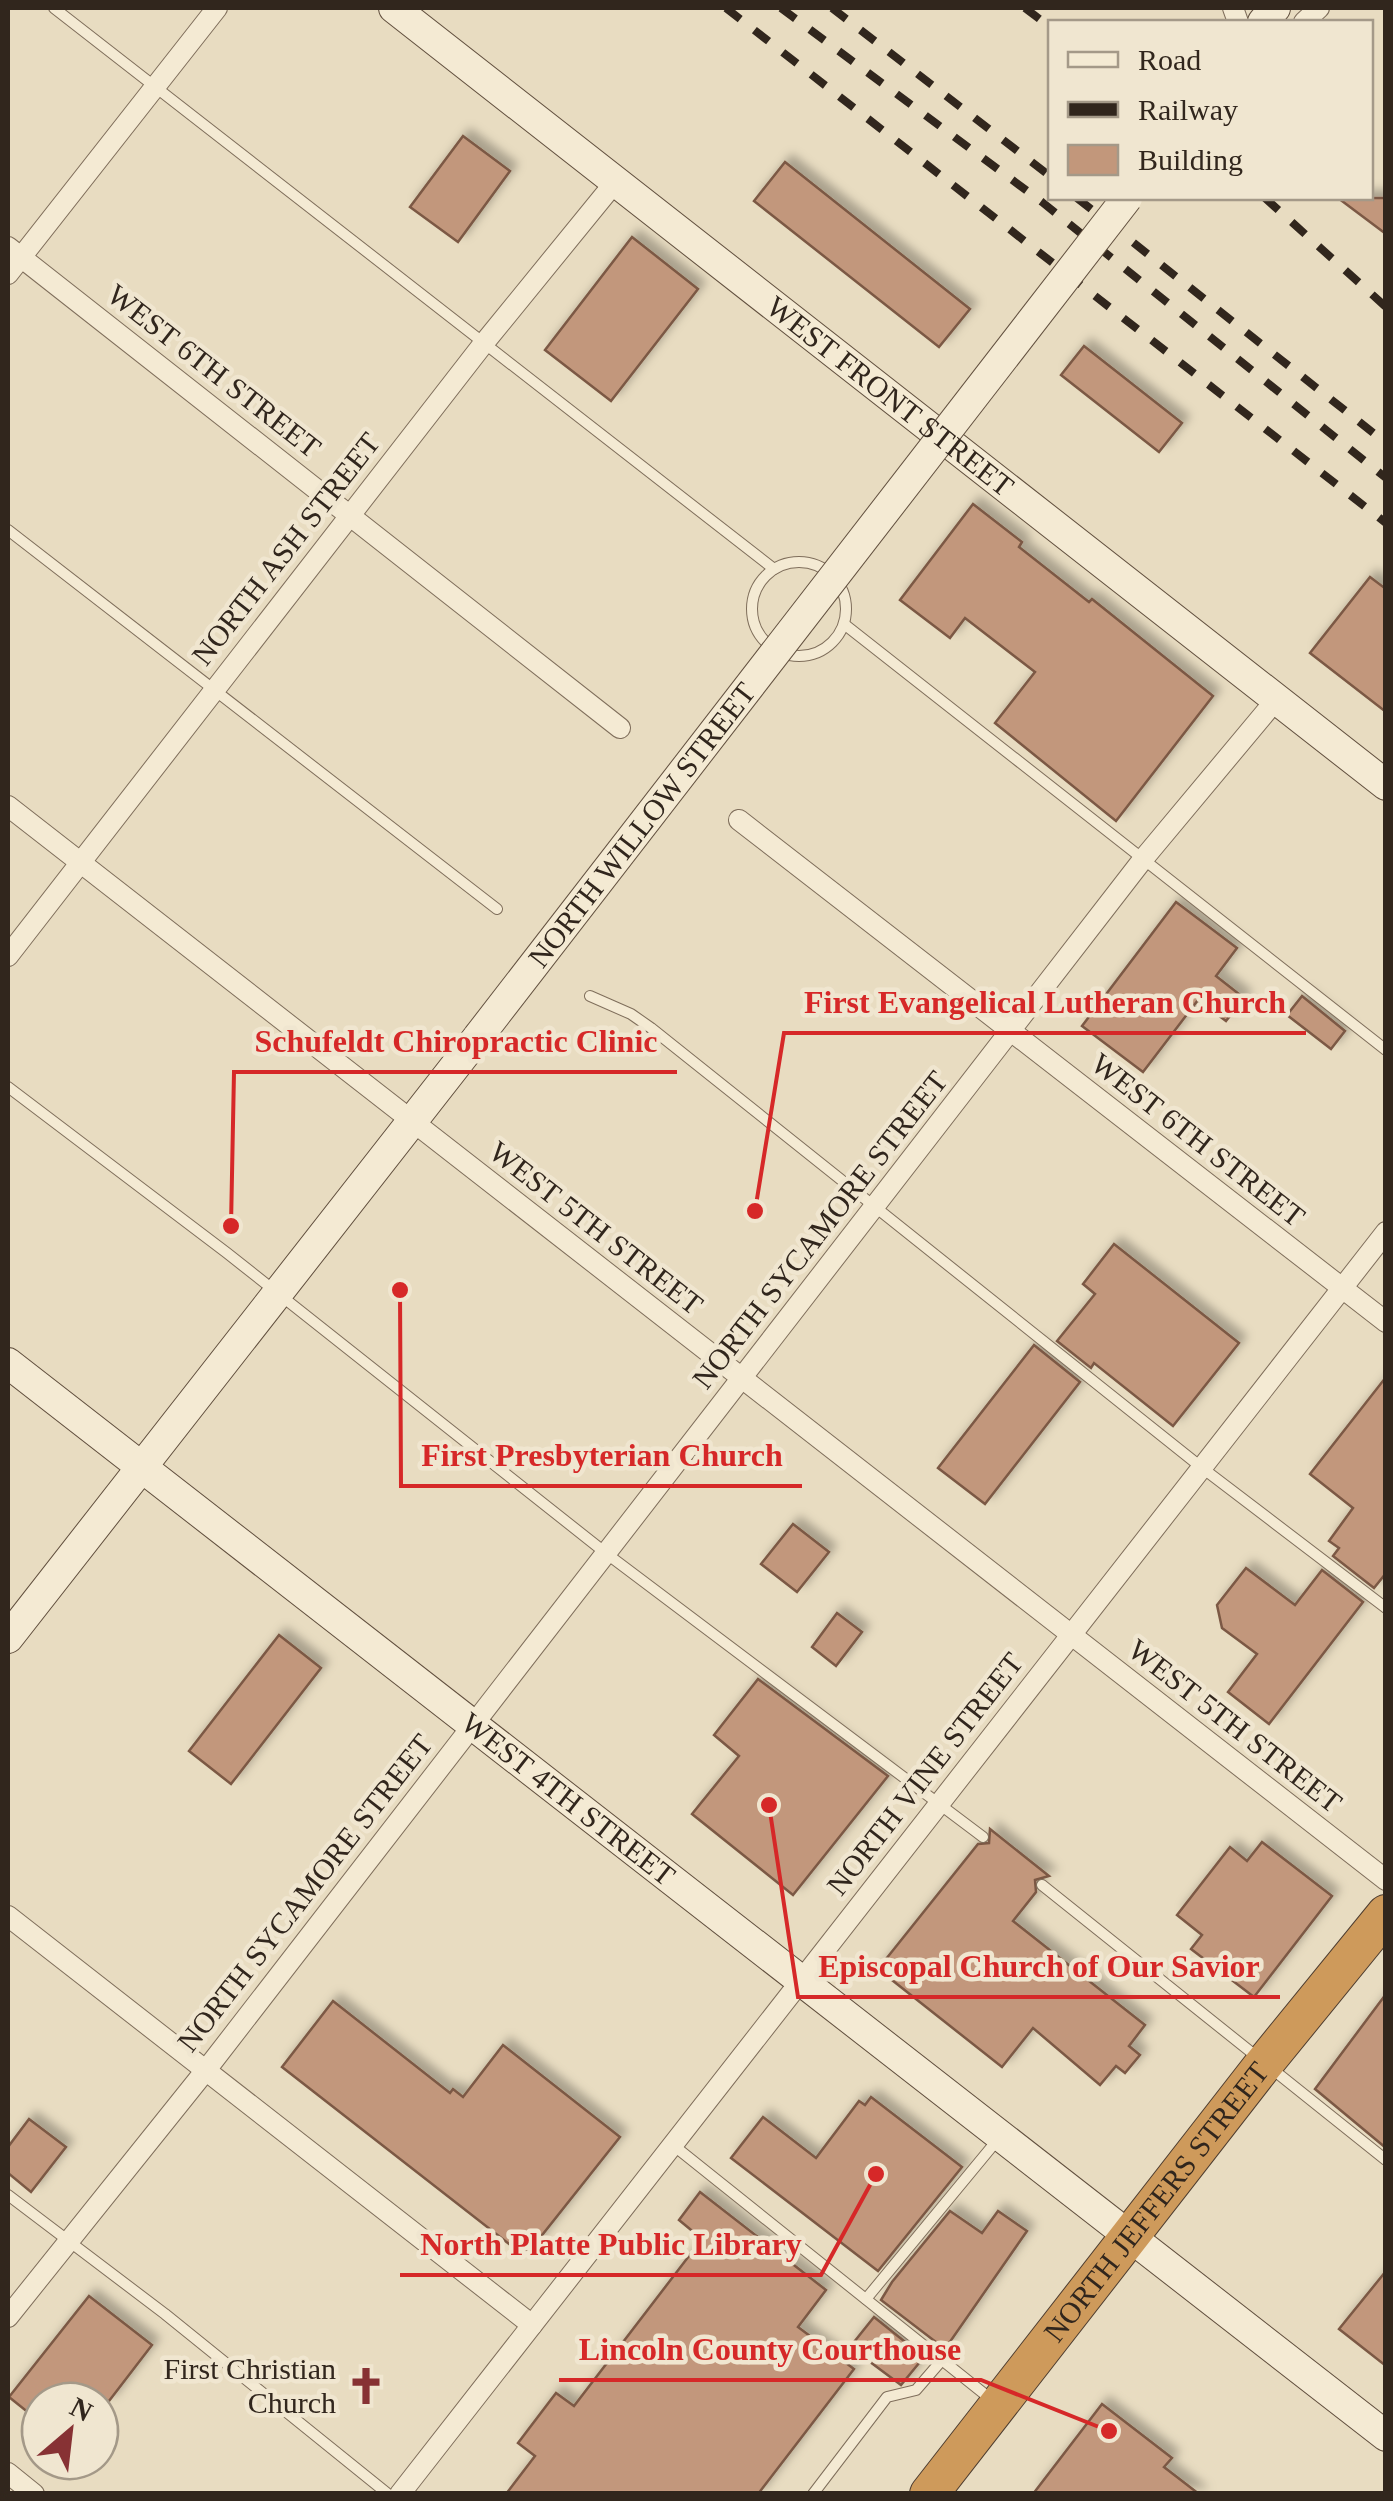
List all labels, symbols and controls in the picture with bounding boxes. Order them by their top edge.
legend [1048,20,1373,200]
text: Road [1138,43,1201,76]
text: Railway [1138,93,1238,126]
text: Building [1138,143,1243,176]
street label: WEST 6TH STREET [101,277,327,464]
street label: WEST FRONT STREET [760,289,1020,503]
street label: NORTH ASH STREET [185,426,386,671]
street label: NORTH WILLOW STREET [521,676,762,973]
callout: First Evangelical Lutheran Church [784,971,1306,1033]
text: First Evangelical Lutheran Church [804,984,1286,1020]
callout: Schufeldt Chiropractic Clinic [234,1010,677,1072]
text: Schufeldt Chiropractic Clinic [255,1023,657,1059]
street label: WEST 6TH STREET [1085,1046,1311,1233]
street label: NORTH SYCAMORE STREET [686,1065,954,1395]
street label: WEST 5TH STREET [483,1134,709,1321]
callout: First Presbyterian Church [401,1424,802,1486]
text: First Presbyterian Church [421,1437,783,1473]
street label: WEST 5TH STREET [1122,1632,1348,1819]
street label: NORTH VINE STREET [820,1646,1029,1901]
street label: WEST 4TH STREET [455,1706,682,1892]
street label: NORTH SYCAMORE STREET [171,1728,439,2058]
callout: Episcopal Church of Our Savior [798,1935,1280,1997]
text: Episcopal Church of Our Savior [818,1948,1260,1984]
street label: NORTH JEFFERS STREET [1037,2055,1275,2348]
callout: North Platte Public Library [400,2213,821,2275]
text: North Platte Public Library [420,2226,802,2262]
callout: Lincoln County Courthouse [559,2318,981,2380]
text: Lincoln County Courthouse [579,2331,961,2367]
place label: First Christian Church [163,2352,336,2419]
church icon: First Christian Church [345,2365,387,2407]
north arrow [20,2381,120,2481]
text: N [65,2391,98,2428]

